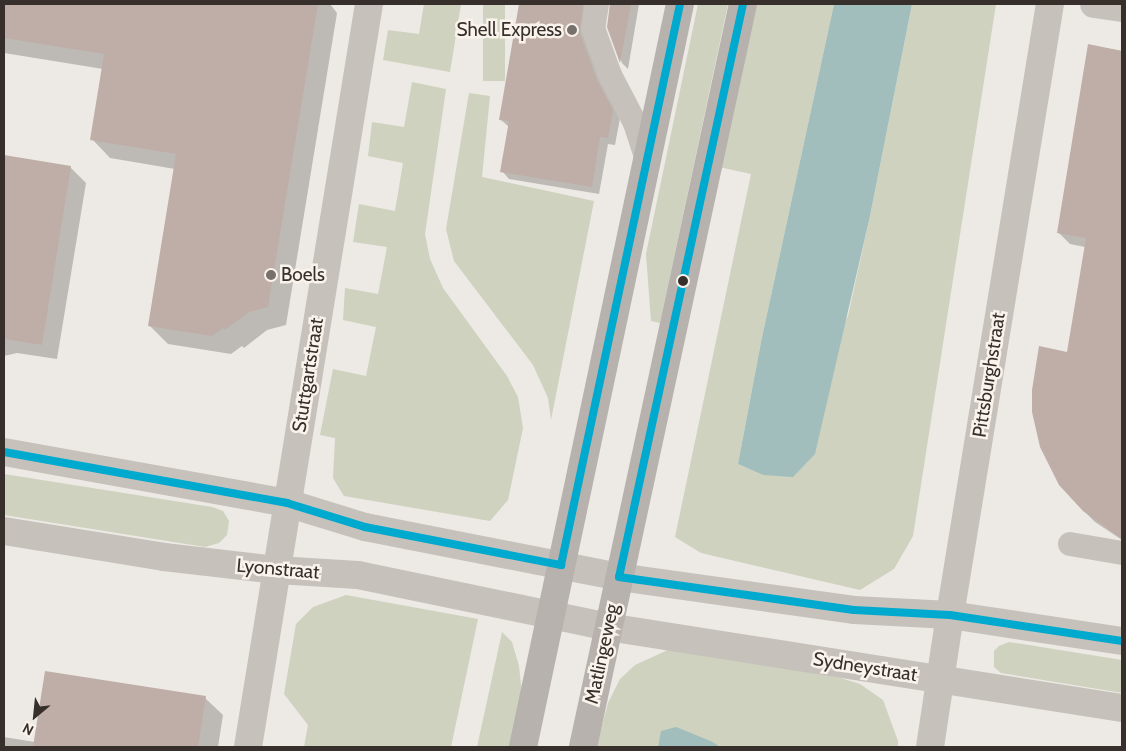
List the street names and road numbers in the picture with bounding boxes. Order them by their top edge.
street label: Pittsburghstraat [968,311,1010,439]
street label: Stuttgartstraat [288,316,328,434]
street label: Lyonstraat [236,554,320,584]
street label: Matlingeweg [580,602,624,706]
street label: Sydneystraat [811,648,919,686]

